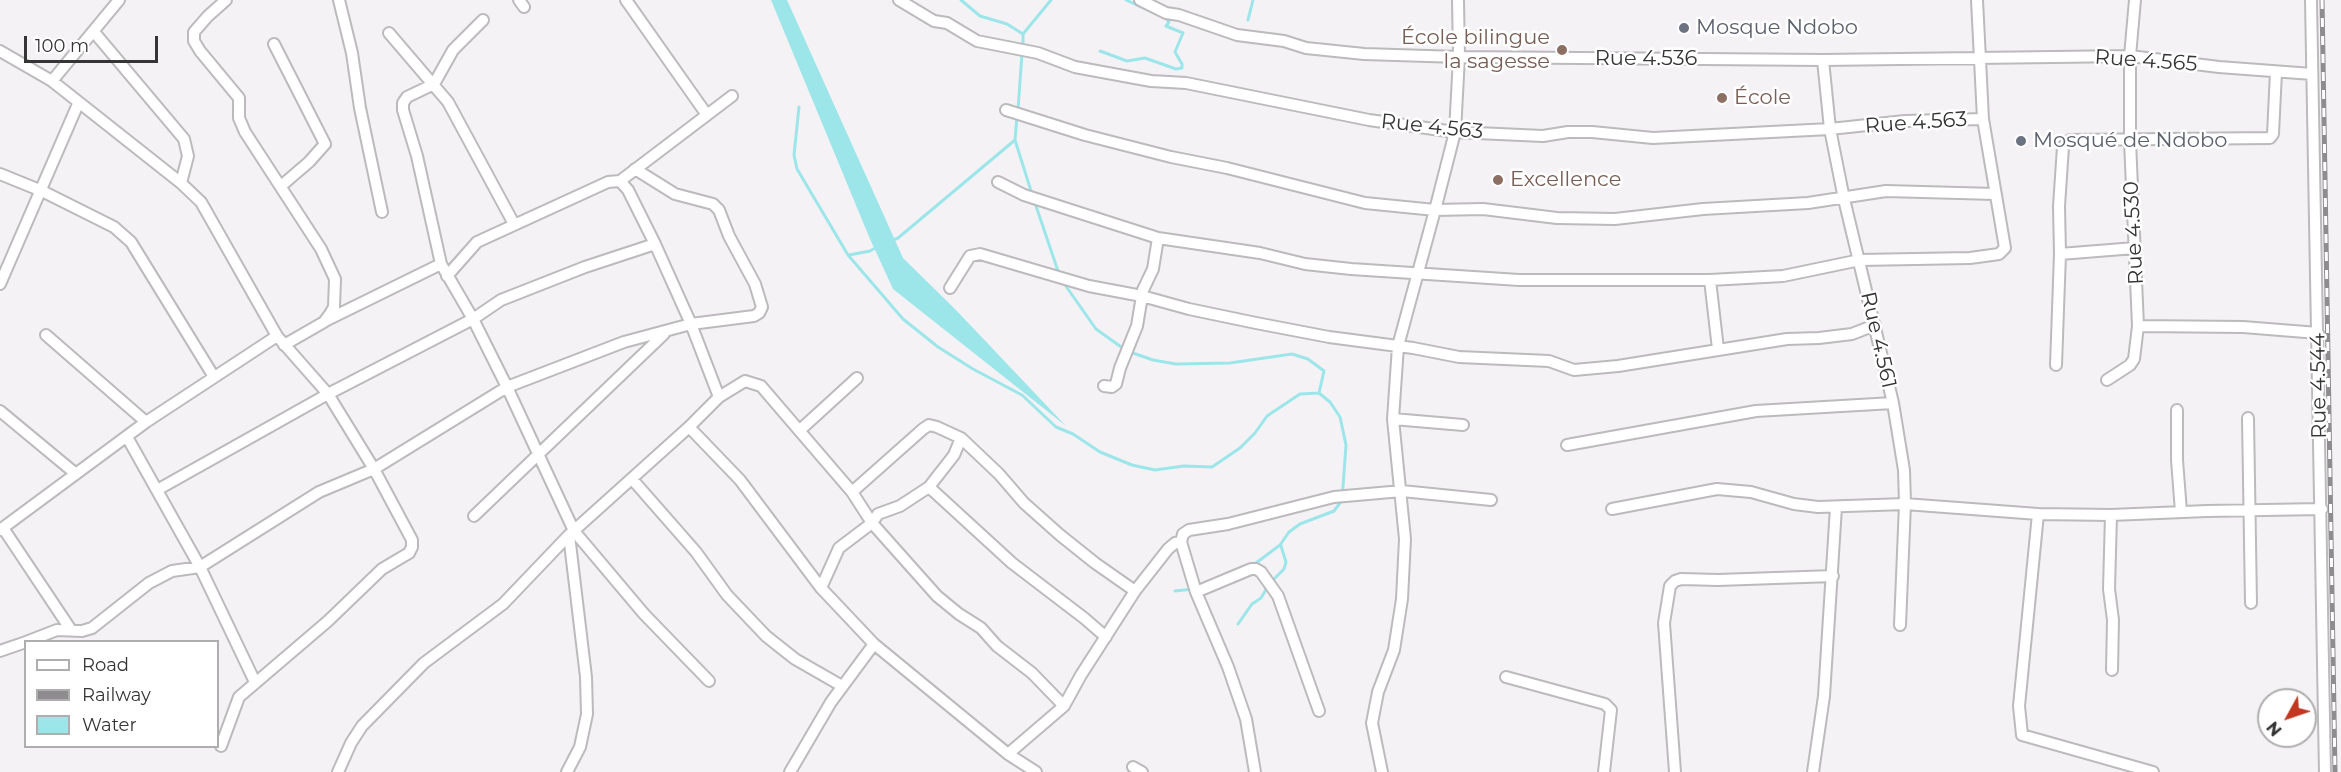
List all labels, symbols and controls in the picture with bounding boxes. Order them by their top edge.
place label: Mosque Ndobo [1696,15,1858,41]
marker: Mosque Ndobo [1677,21,1691,35]
scale bar [27,24,160,62]
place label: École bilingue la sagesse [1401,25,1550,75]
text: 100 m [35,35,89,57]
marker: École bilingue la sagesse [1555,43,1569,57]
street label: Rue 4.565 [2094,45,2198,77]
street label: Rue 4.536 [1595,46,1697,72]
place label: École [1734,85,1791,111]
marker: École [1715,91,1729,105]
street label: Rue 4.563 [1864,107,1968,139]
street label: Rue 4.563 [1380,109,1484,145]
place label: Mosqué de Ndobo [2033,128,2227,154]
marker: Mosqué de Ndobo [2014,134,2028,148]
place label: Excellence [1510,167,1621,193]
marker: Excellence [1491,173,1505,187]
street label: Rue 4.530 [2119,181,2149,285]
street label: Rue 4.561 [1855,289,1901,391]
street label: Rue 4.544 [2305,333,2333,439]
legend [24,640,219,748]
text: Road [82,654,129,676]
text: Railway [82,684,151,706]
north arrow [2257,688,2317,748]
text: Water [82,714,137,736]
text: N [2263,718,2286,740]

